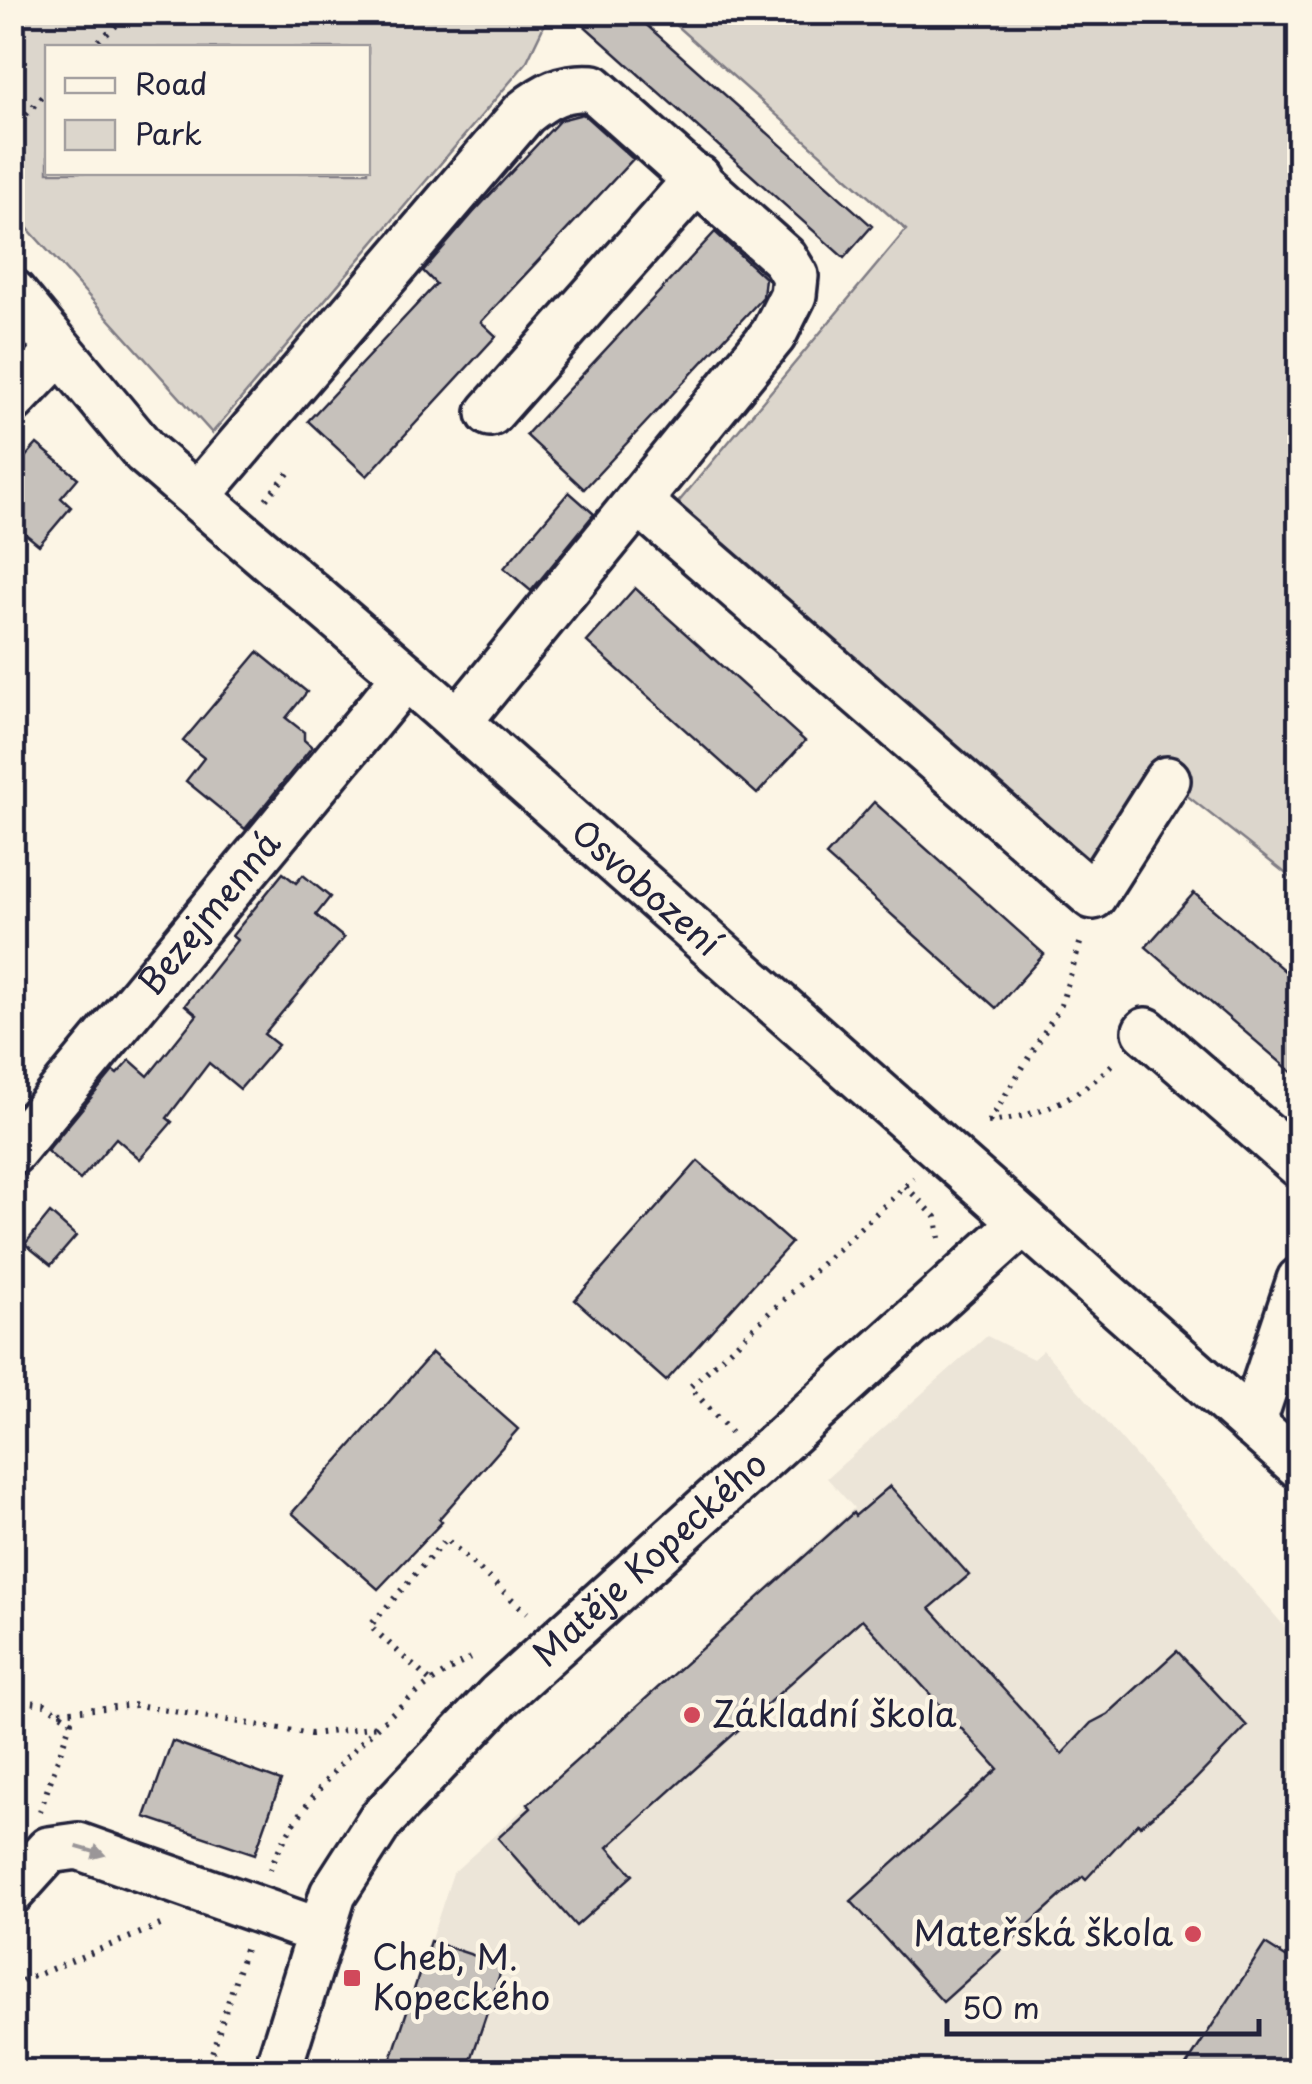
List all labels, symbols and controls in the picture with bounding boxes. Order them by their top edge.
legend [45,45,370,175]
text: Road [135,60,208,105]
text: Park [135,110,202,155]
street label: Osvobození [560,805,734,967]
street label: Bezejmenná [124,818,292,1005]
street label: Matěje Kopeckého [520,1437,778,1678]
place label: Základní škola [712,1686,957,1739]
marker: Základní škola [681,1704,703,1726]
one-way arrow [75,1844,106,1860]
place label: Mateřská škola [913,1905,1173,1958]
marker: Mateřská škola [1182,1923,1204,1945]
place label: Cheb, M. Kopeckého [372,1929,550,2022]
marker: Cheb, M. Kopeckého [341,1967,363,1989]
scale bar [947,1974,1260,2036]
text: 50 m [962,1984,1040,2029]

